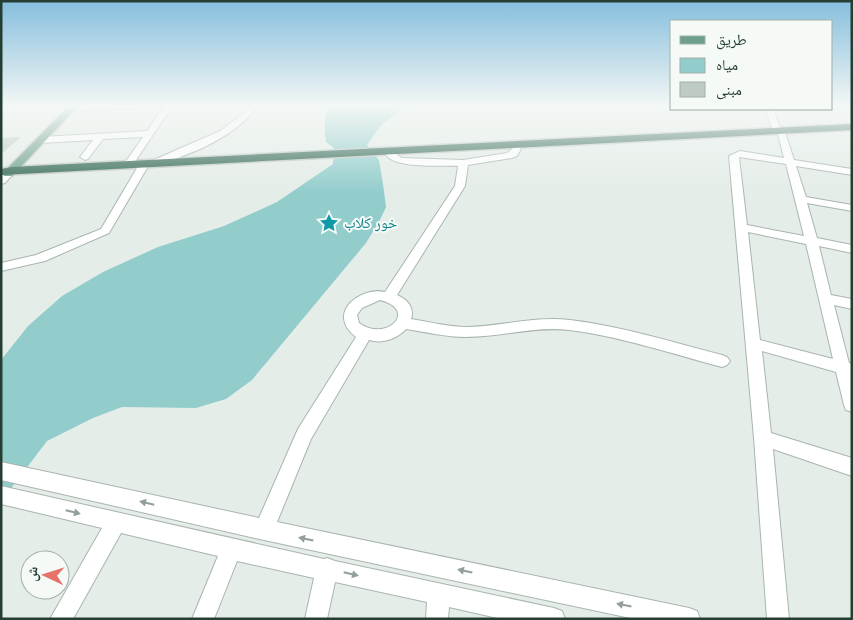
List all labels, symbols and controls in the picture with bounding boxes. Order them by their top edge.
legend [670,20,833,110]
text: طريق [716,30,747,50]
text: مياه [716,55,738,75]
text: مبنى [716,80,742,100]
place icon: خور كلاب [318,212,340,234]
place label: خور كلاب [344,213,398,233]
one-way arrow [140,499,155,507]
one-way arrow [65,508,80,516]
one-way arrow [298,535,313,543]
north arrow [20,550,70,600]
text: ش [23,566,42,582]
one-way arrow [457,567,472,575]
one-way arrow [343,570,358,578]
one-way arrow [615,601,631,609]

